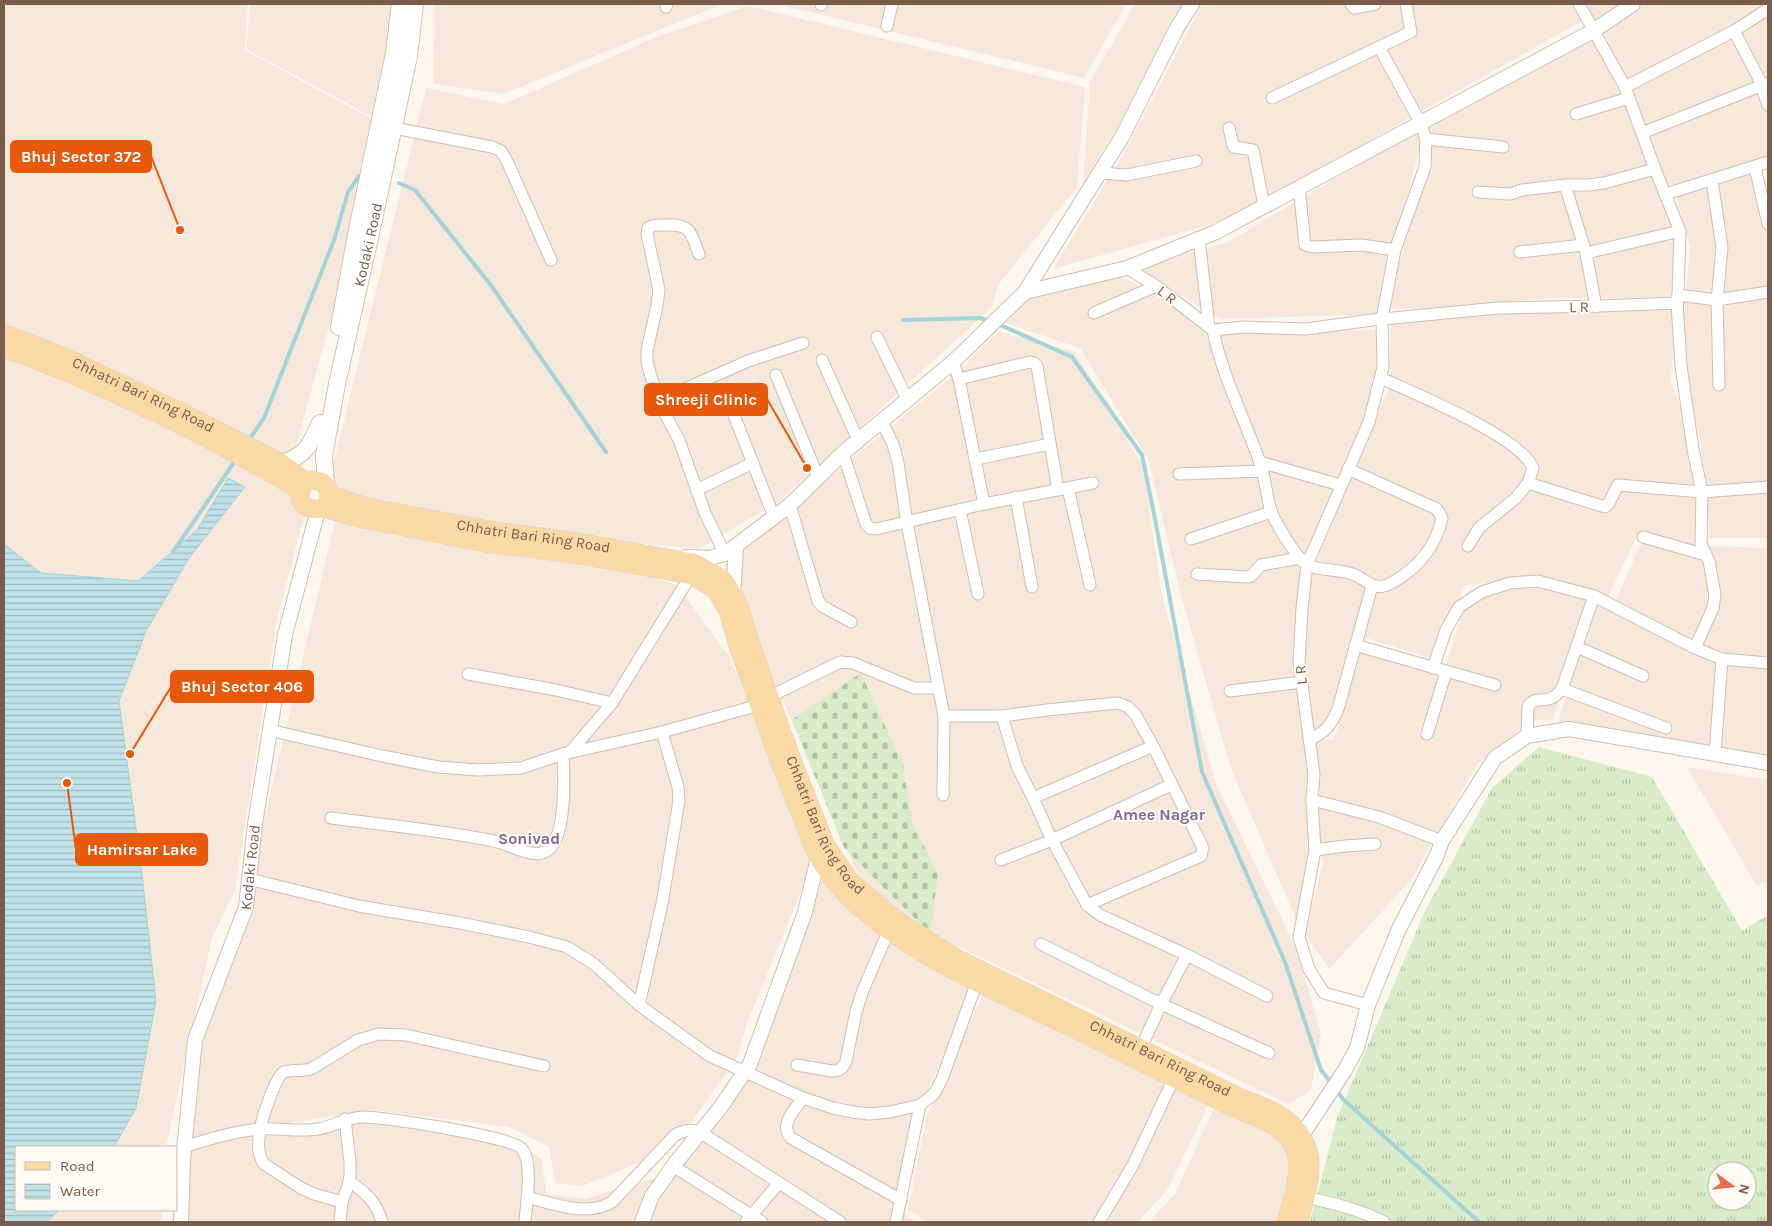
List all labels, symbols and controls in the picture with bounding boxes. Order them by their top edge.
callout: Bhuj Sector 372 [11,141,151,172]
text: Bhuj Sector 372 [21,147,141,166]
street label: Kodaki Road [350,201,386,288]
street label: L R [1154,282,1180,308]
street label: L R [1569,298,1589,316]
street label: Chhatri Bari Ring Road [69,353,217,436]
callout: Shreeji Clinic [645,384,767,415]
text: Shreeji Clinic [655,390,757,409]
street label: Chhatri Bari Ring Road [455,515,612,557]
street label: L R [1291,664,1311,686]
callout: Bhuj Sector 406 [171,671,313,702]
text: Bhuj Sector 406 [181,677,303,696]
street label: Chhatri Bari Ring Road [782,753,868,899]
district label: Amee Nagar [1113,805,1206,824]
street label: Kodaki Road [237,824,264,911]
district label: Sonivad [498,829,560,848]
callout: Hamirsar Lake [76,834,207,865]
text: Hamirsar Lake [87,840,197,859]
street label: Chhatri Bari Ring Road [1087,1016,1234,1101]
legend [15,1146,178,1211]
text: Road [60,1157,95,1175]
north arrow [1707,1161,1757,1211]
text: Water [60,1182,101,1200]
text: N [1735,1182,1754,1196]

